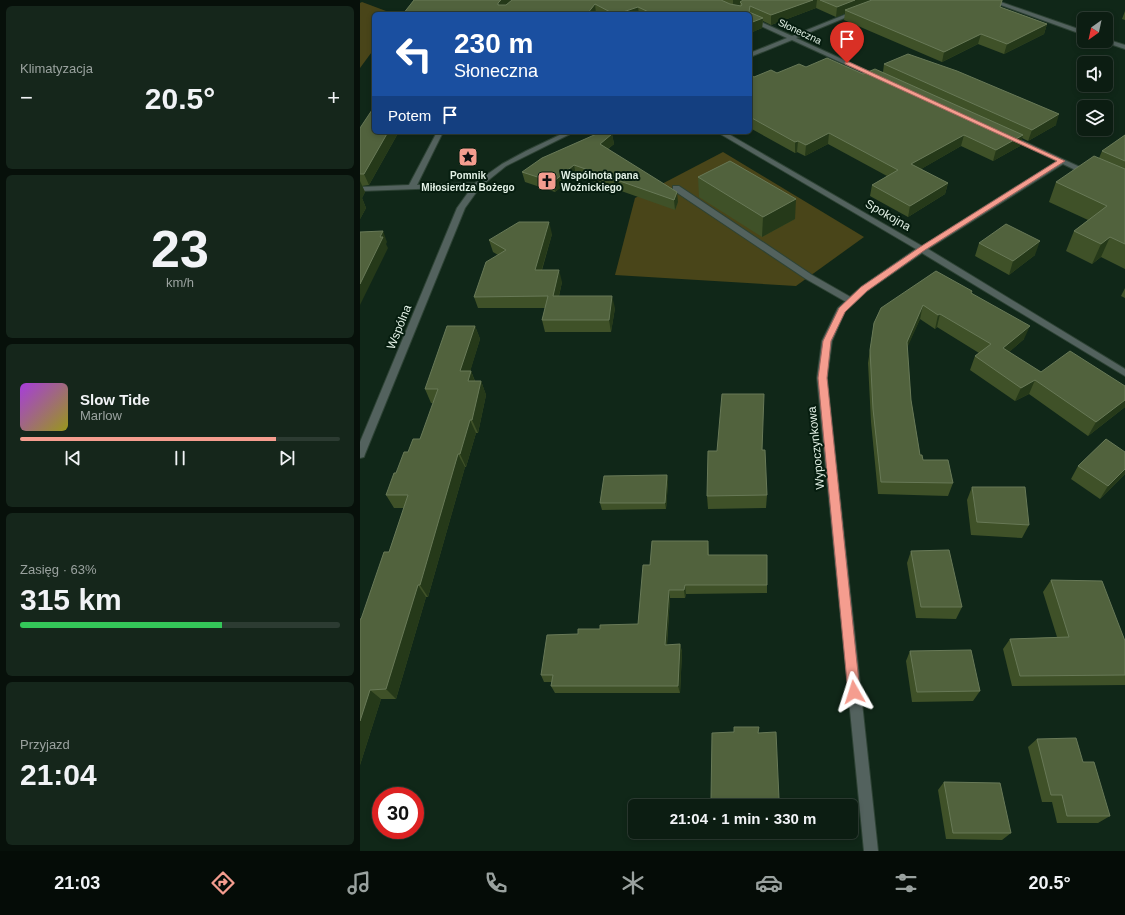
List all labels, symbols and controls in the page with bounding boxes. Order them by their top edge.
north arrow [1077,12,1113,48]
map controls [1077,12,1113,136]
street label: Słoneczna [776,17,824,46]
pin [830,22,864,63]
icon: left [388,28,440,80]
text: 230 m [454,28,533,59]
icon: arrive [836,28,858,50]
button: sound [1077,56,1113,92]
text: Klimatyzacja [20,61,93,76]
text: Słoneczna [454,61,538,81]
text: 20.5° [145,82,215,115]
text: − [20,85,33,110]
text: + [327,85,340,110]
button: layers [1077,100,1113,136]
icon: arrive [439,104,461,126]
text: Potem [388,107,431,124]
place icon: Pomnik Miłosierdza Bożego [457,146,479,168]
place label: Pomnik Miłosierdza Bożego [421,170,515,193]
church icon: Wspólnota pana Woźnickiego [536,170,558,192]
place label: Wspólnota pana Woźnickiego [561,170,639,193]
street label: Spokojna [863,196,913,234]
text: 23 [151,220,209,278]
text: km/h [166,275,194,290]
street label: Wspólna [384,302,414,351]
text: Slow Tide [80,391,150,408]
street label: Wypoczynkowa [805,406,827,490]
text: Marlow [80,408,122,423]
icon: previous [62,447,84,469]
icon: pause [169,447,191,469]
icon: next [276,447,298,469]
text: Zasięg · 63% [20,562,97,577]
text: 315 km [20,583,122,616]
position arrow [833,671,875,713]
text: Przyjazd [20,737,70,752]
text: 21:04 [20,758,97,791]
speed limit sign: 30 [372,787,424,839]
text: 21:04 · 1 min · 330 m [670,810,816,827]
icon: directions [209,869,237,897]
icon: music [345,869,373,897]
icon: phone [482,869,510,897]
icon: climate [619,869,647,897]
icon: car [755,869,783,897]
icon: filters [892,869,920,897]
text: 21:03 [54,873,100,893]
text: 20.5° [1028,873,1071,893]

